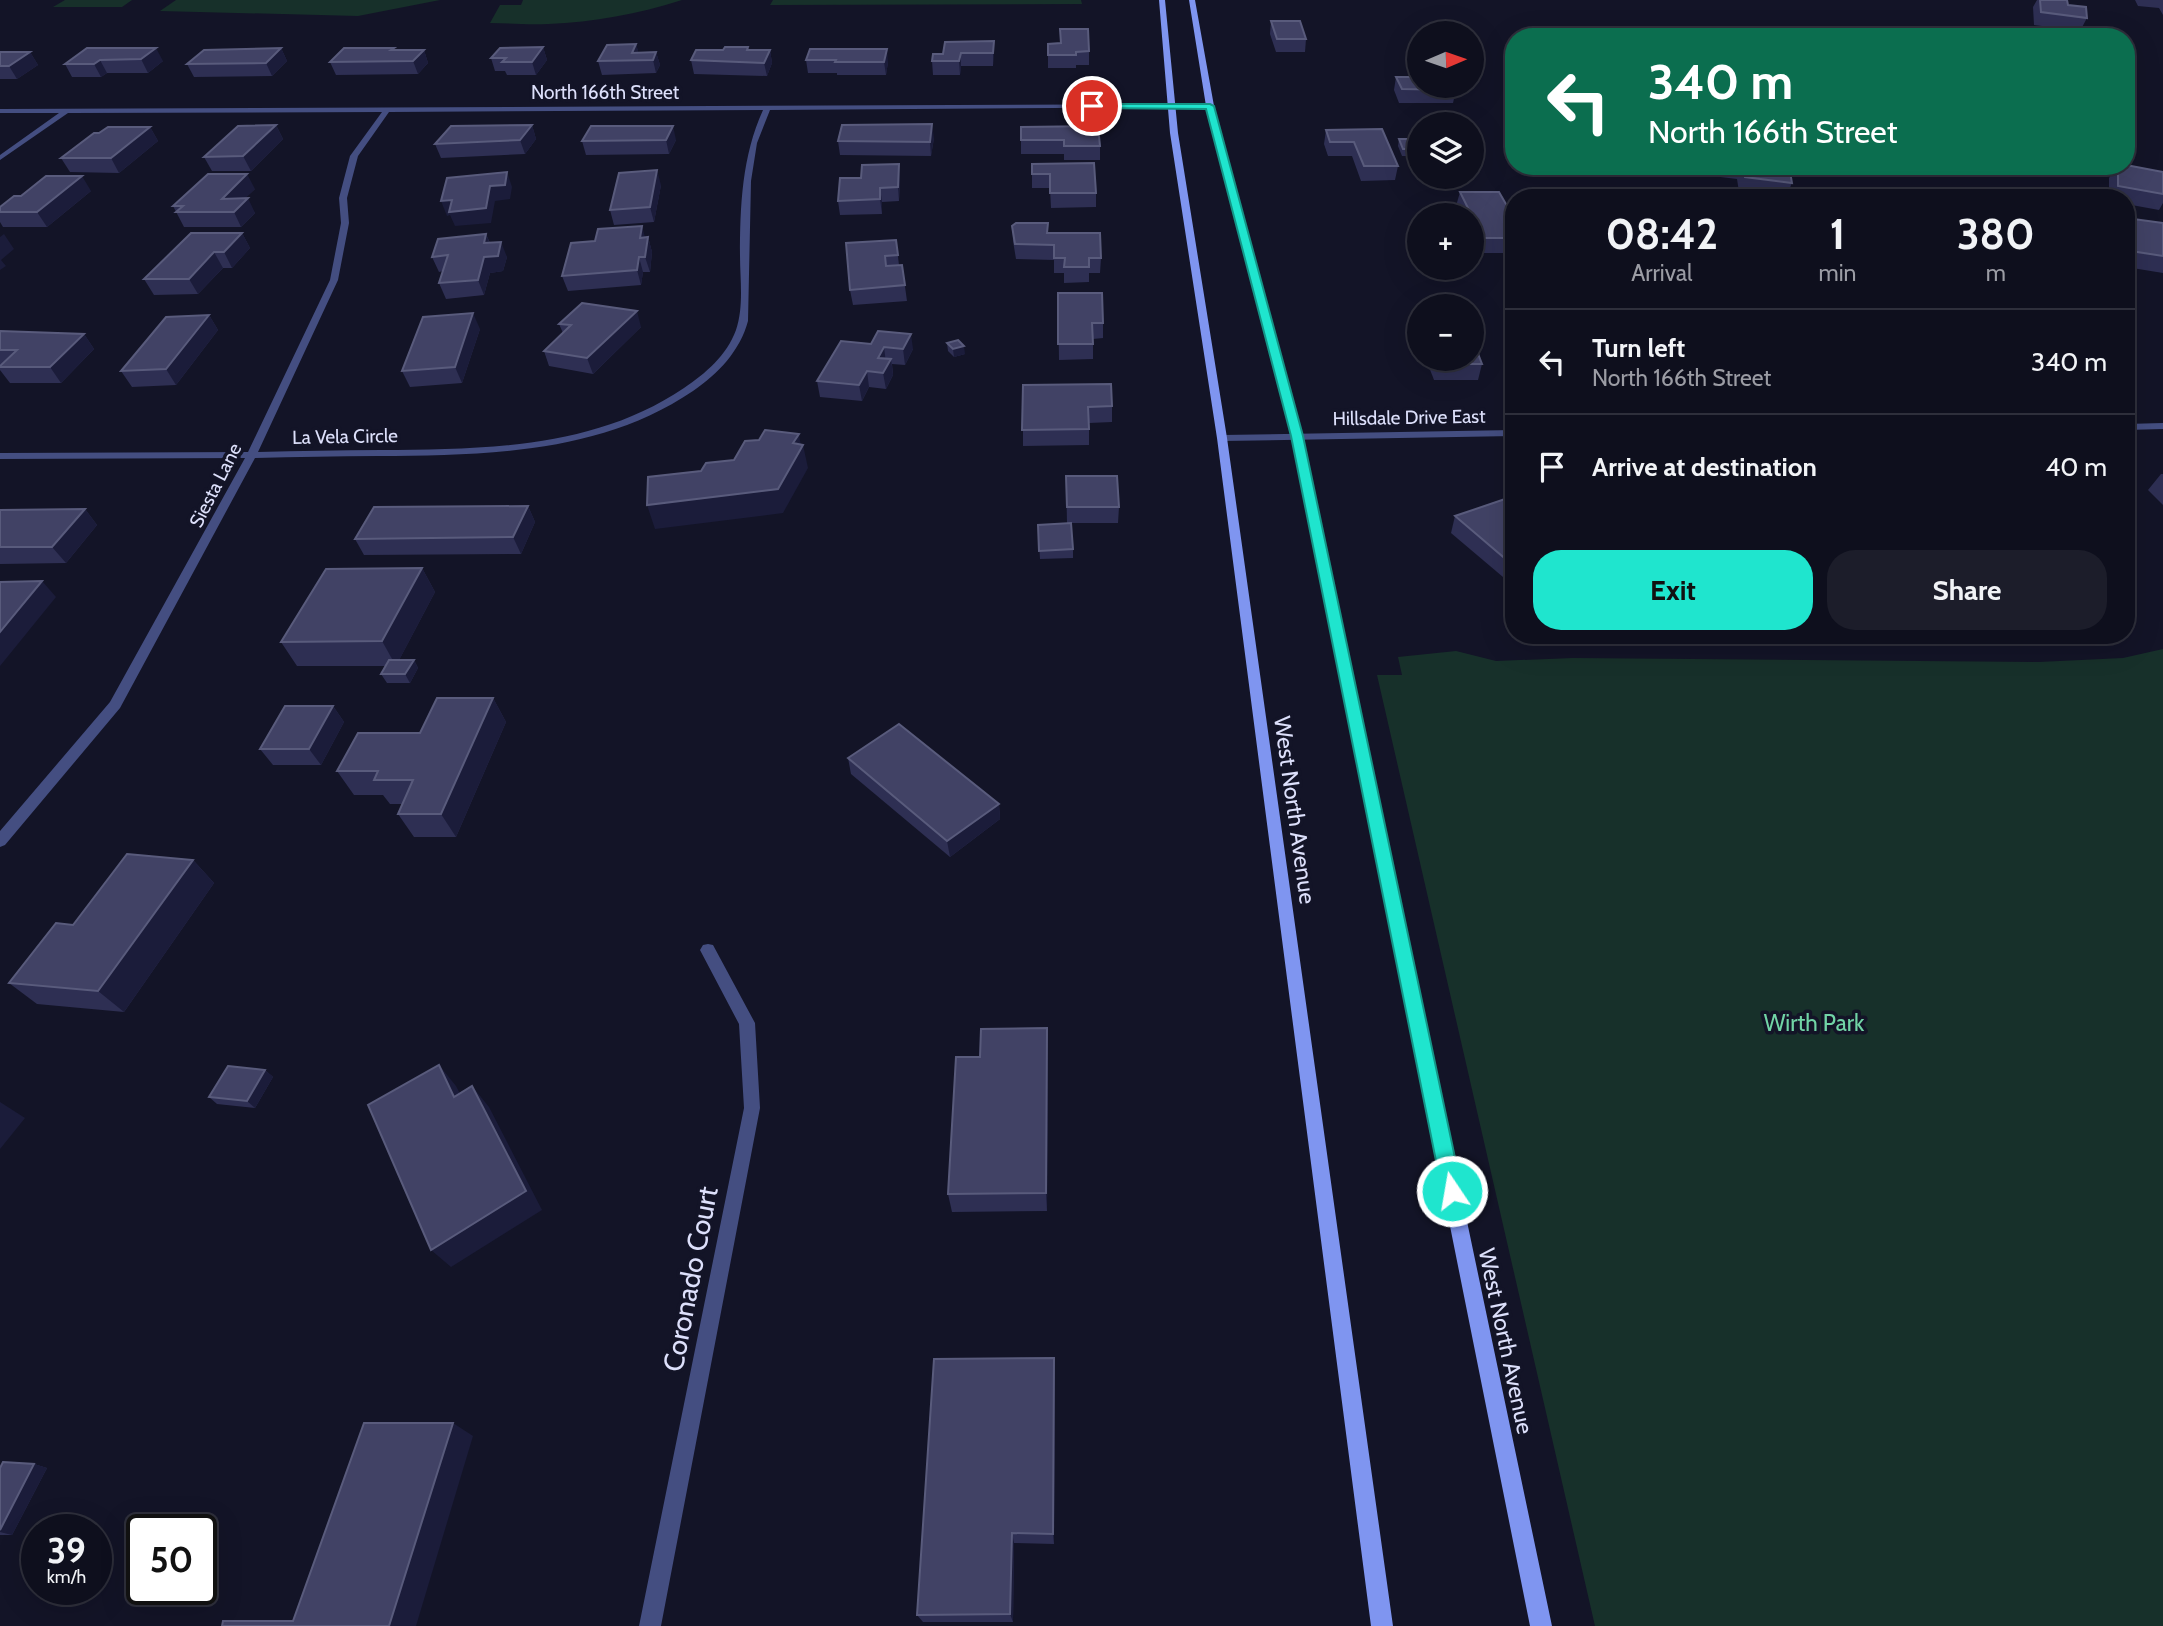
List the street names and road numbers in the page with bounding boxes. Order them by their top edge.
street label: North 166th Street [531,81,680,104]
street label: Hillsdale Drive East [1332,405,1486,430]
street label: La Vela Circle [292,424,398,449]
street label: Siesta Lane [184,439,247,531]
street label: West North Avenue [1268,714,1322,906]
street label: Coronado Court [655,1184,725,1374]
street label: West North Avenue [1473,1246,1539,1437]

